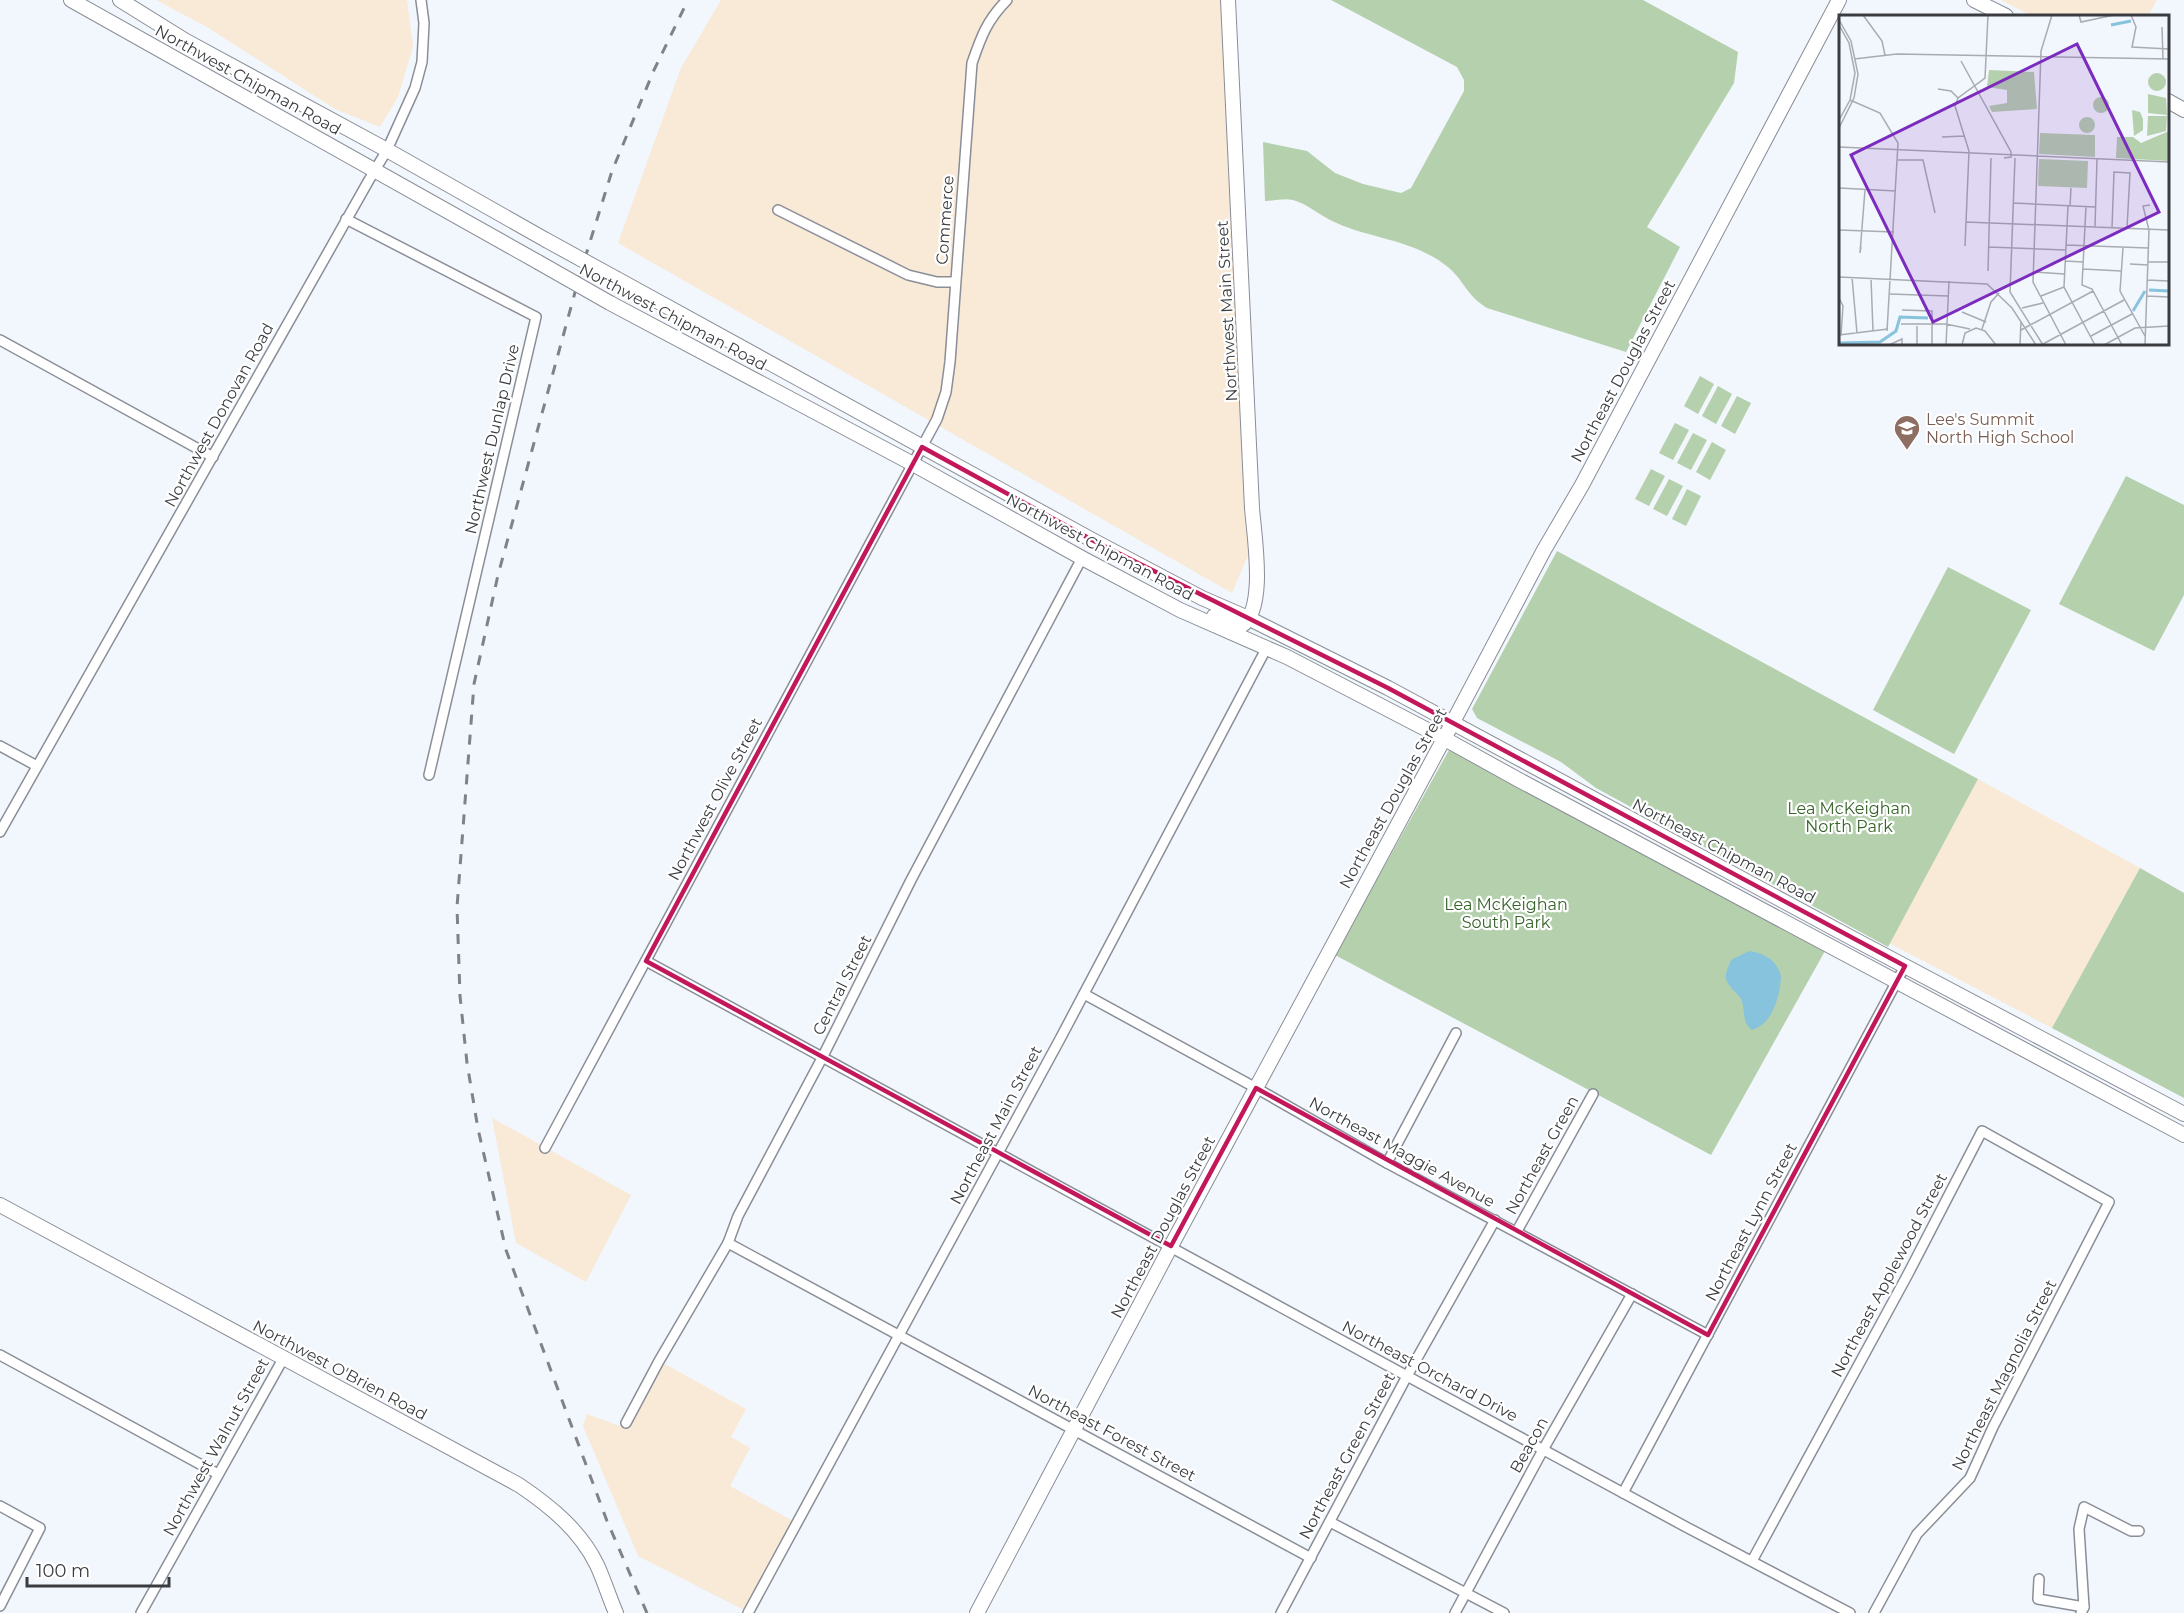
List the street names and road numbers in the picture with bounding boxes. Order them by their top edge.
street label: Northwest Chipman Road [152,21,344,139]
street label: Commerce [932,175,958,265]
street label: Northwest Main Street [1213,220,1241,402]
street label: Northwest Chipman Road [576,259,770,375]
street label: Northeast Douglas Street [1567,276,1679,465]
street label: Northwest Donovan Road [160,320,278,510]
street label: Northwest Dunlap Drive [461,342,523,536]
street label: Northwest Chipman Road [1003,489,1197,605]
street label: Northeast Douglas Street [1335,704,1451,892]
street label: Northwest Olive Street [664,714,766,884]
street label: Northeast Chipman Road [1629,795,1819,907]
street label: Central Street [809,931,876,1038]
street label: Northeast Main Street [946,1042,1046,1208]
street label: Northeast Green [1501,1092,1583,1218]
street label: Northeast Maggie Avenue [1306,1093,1498,1211]
street label: Northeast Douglas Street [1107,1132,1219,1321]
street label: Northeast Lynn Street [1701,1139,1801,1304]
street label: Northeast Applewood Street [1827,1169,1951,1380]
street label: Northeast Magnolia Street [1948,1276,2061,1474]
street label: Northwest O'Brien Road [250,1316,430,1424]
street label: Northeast Orchard Drive [1339,1317,1521,1425]
street label: Northwest Walnut Street [159,1354,273,1539]
street label: Northeast Green Street [1295,1369,1399,1542]
street label: Northeast Forest Street [1025,1381,1199,1486]
street label: Beacon [1506,1414,1552,1476]

